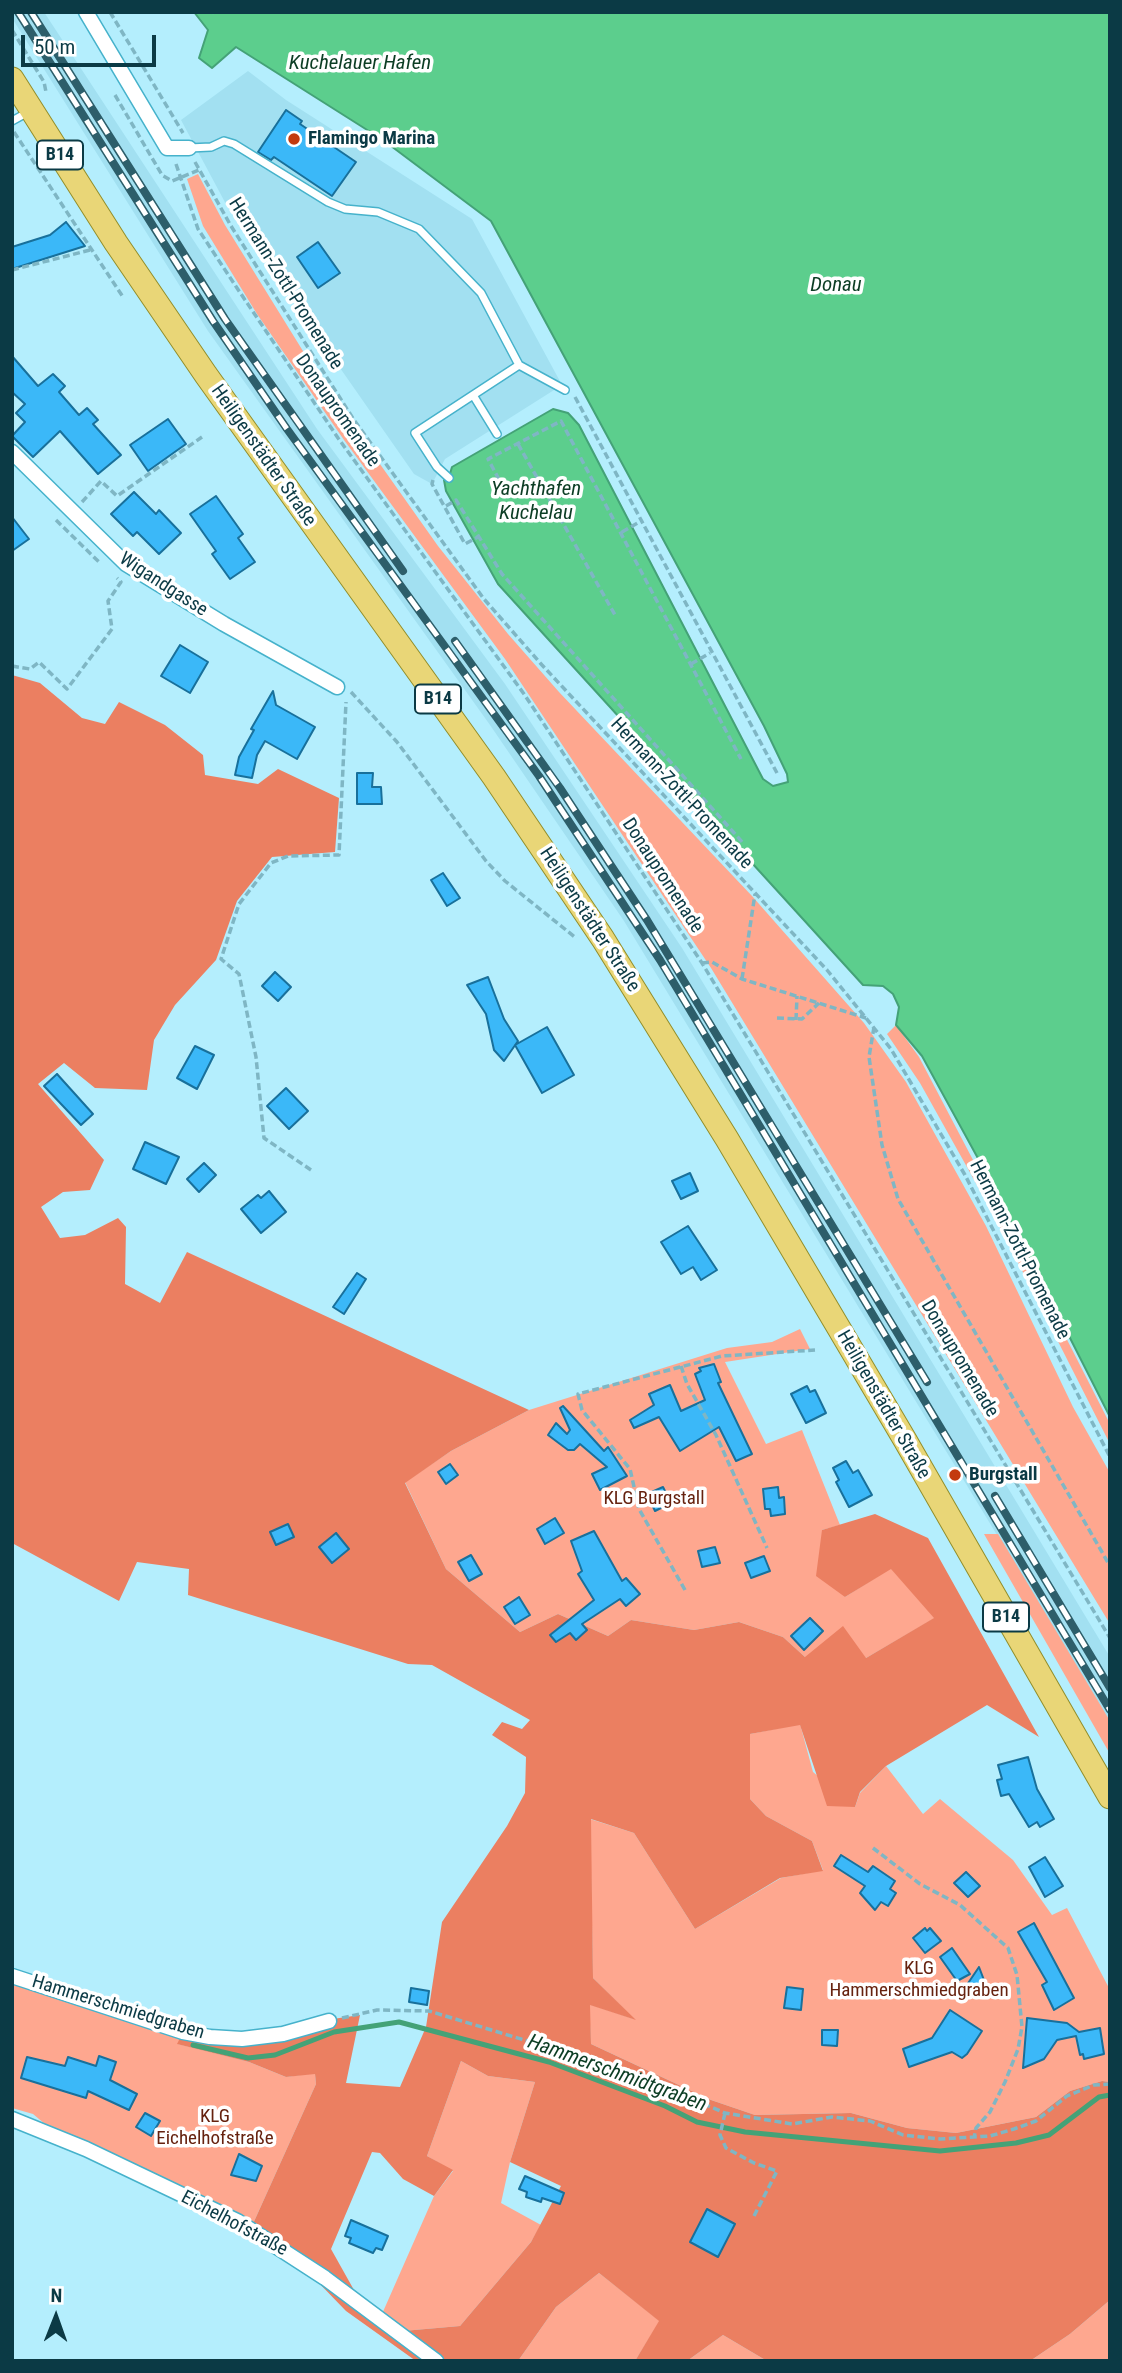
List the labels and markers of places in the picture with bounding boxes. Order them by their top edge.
place label: Flamingo Marina [308,128,435,150]
marker: Flamingo Marina [286,131,302,147]
place label: Burgstall [969,1464,1038,1486]
marker: Burgstall [947,1467,963,1483]

